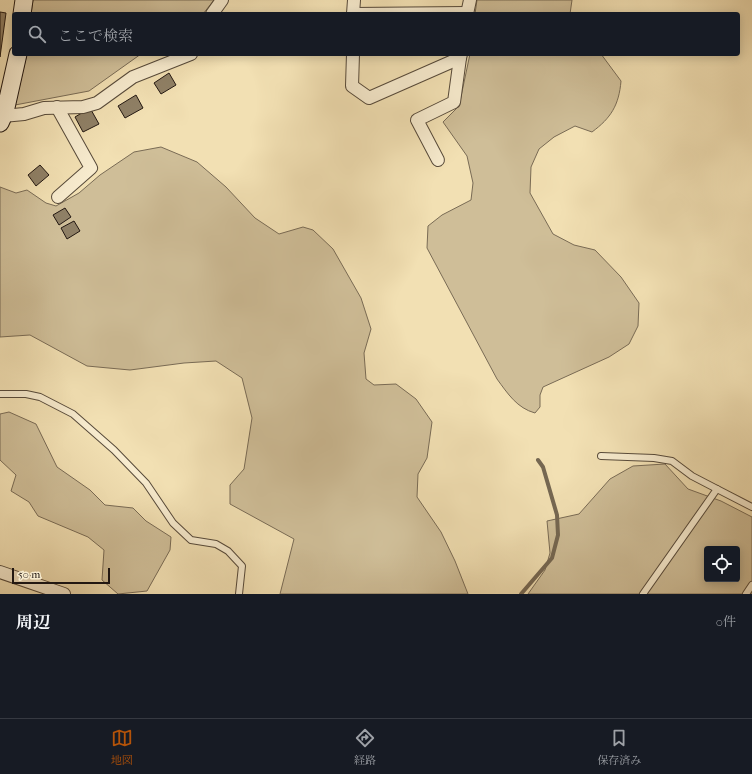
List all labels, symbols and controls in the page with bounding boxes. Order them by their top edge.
search box [12,12,740,56]
icon: search [26,23,48,45]
text: ここで検索 [58,27,133,45]
map controls [704,546,740,582]
button: locate [704,546,740,582]
scale bar [12,566,110,585]
text: 50 m [18,568,40,581]
text: 周辺 [16,612,50,632]
text: 0件 [716,614,736,629]
tab: 地図 [111,727,133,767]
tab: 経路 [354,727,376,767]
tab: 保存済み [597,727,641,767]

